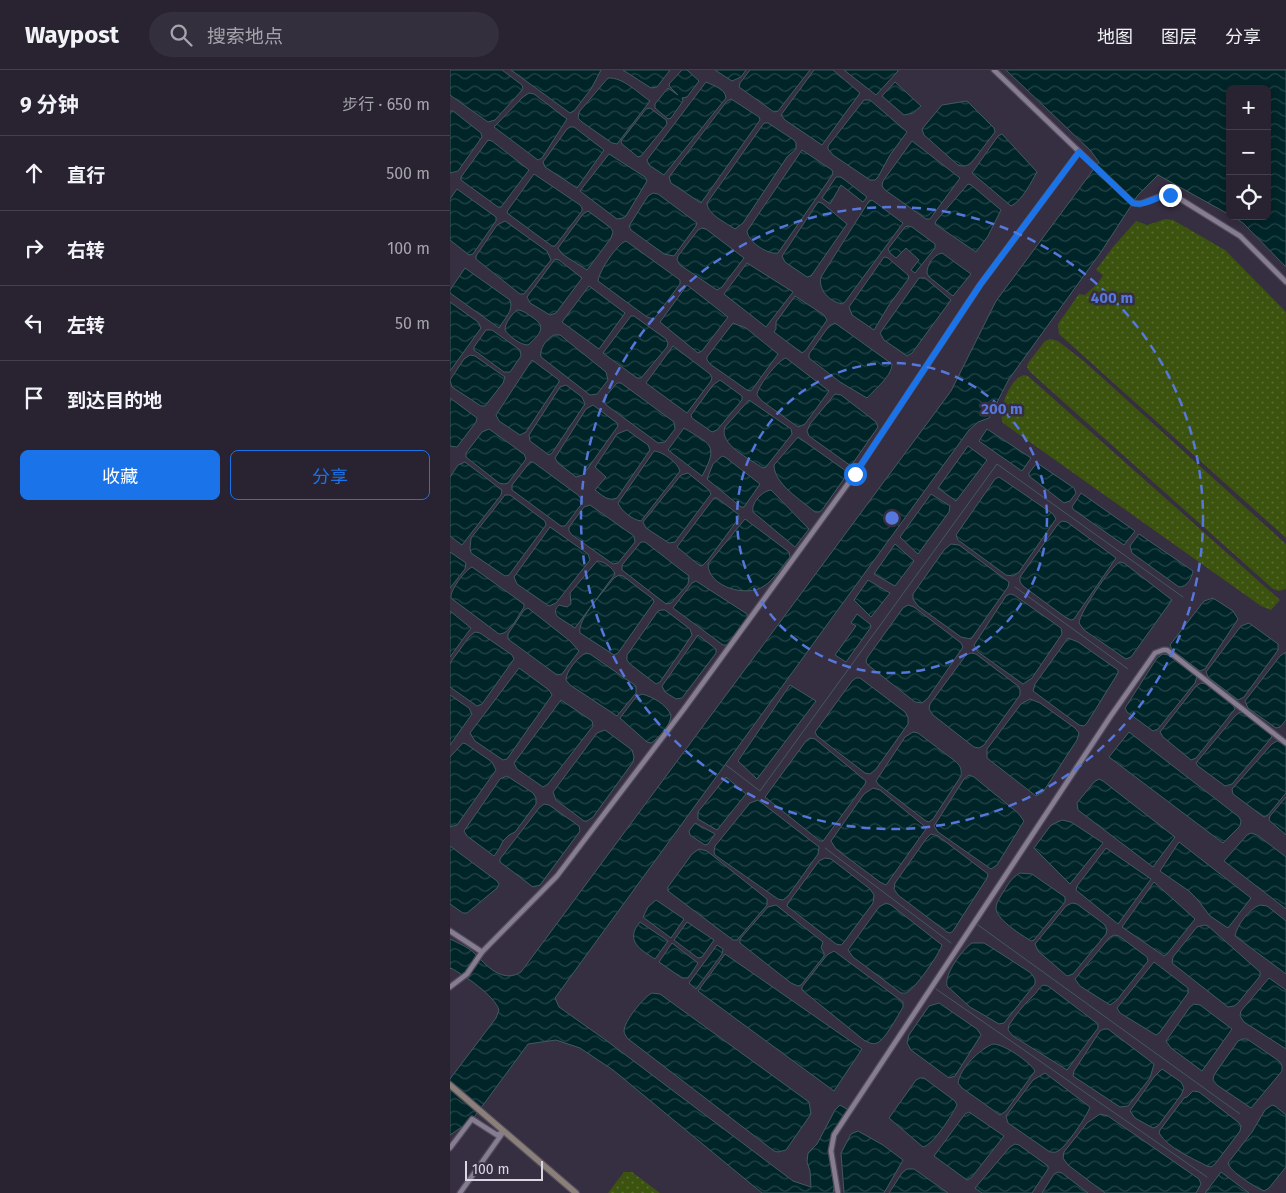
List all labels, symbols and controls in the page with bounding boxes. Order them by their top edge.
search box [149,12,499,57]
text: Waypost [25,21,119,49]
icon: search [167,21,195,49]
text: 搜索地点 [207,25,283,48]
text: 地图 [1097,26,1133,48]
text: 图层 [1161,26,1197,48]
text: 分享 [1225,26,1261,48]
map controls [1226,85,1271,220]
button: + [1226,85,1271,130]
text: 9 分钟 [20,92,79,118]
text: 步行 · 650 m [342,95,430,114]
button: − [1226,130,1271,175]
icon: ahead [20,159,48,187]
text: 直行 [67,164,105,187]
text: 500 m [386,164,430,183]
button: locate [1226,175,1271,220]
route end [1159,184,1182,207]
icon: right [20,234,48,262]
text: 右转 [67,239,105,262]
text: 100 m [387,239,430,258]
text: 400 m [1091,289,1133,307]
icon: left [20,309,48,337]
text: 左转 [67,314,105,337]
text: 50 m [395,314,430,333]
icon: arrive [20,384,48,412]
text: 到达目的地 [67,389,162,412]
text: 200 m [981,400,1023,418]
button: 收藏 [20,450,220,500]
button: 分享 [230,450,430,500]
route start [844,463,867,486]
centre of rings [883,509,901,527]
scale bar [465,1158,542,1181]
text: 100 m [472,1161,509,1178]

